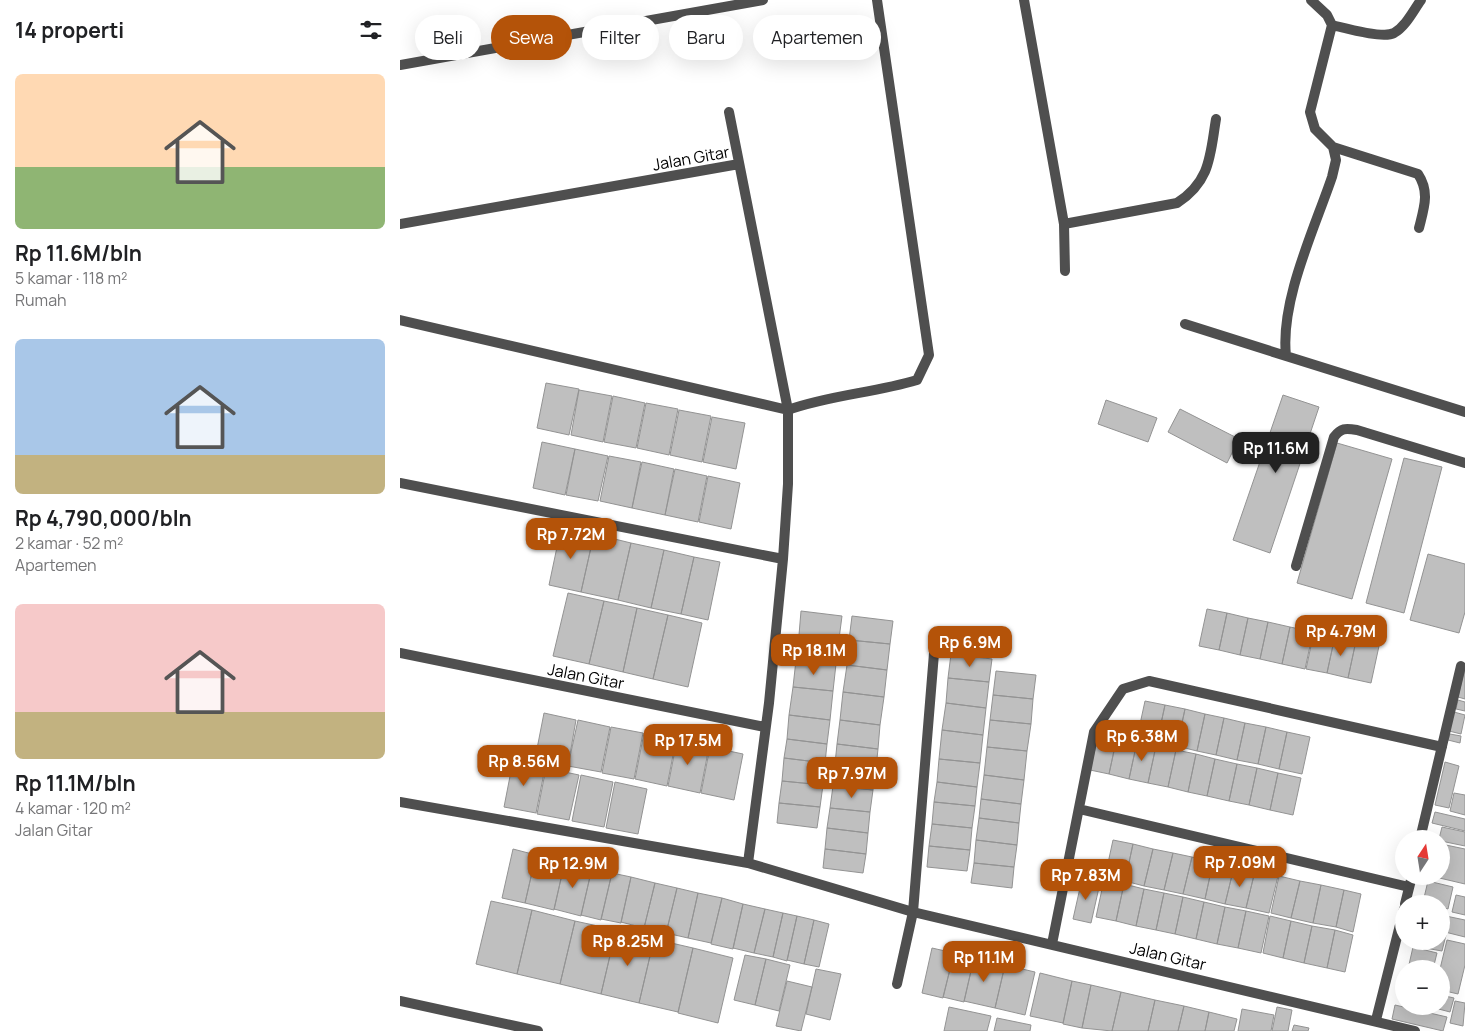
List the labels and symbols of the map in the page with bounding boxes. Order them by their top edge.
street label: Jalan Gitar [651,140,731,176]
pin: Rp 11.6M [1224,432,1328,474]
pin: Rp 7.72M [519,518,623,560]
pin: Rp 4.79M [1289,614,1393,657]
pin: Rp 6.9M [924,626,1016,668]
pin: Rp 18.1M [762,634,866,676]
street label: Jalan Gitar [546,658,626,694]
pin: Rp 6.38M [1090,720,1194,762]
pin: Rp 17.5M [636,724,740,766]
pin: Rp 8.56M [472,744,576,787]
pin: Rp 7.97M [800,756,904,799]
north arrow [1395,830,1450,885]
pin: Rp 12.9M [521,846,625,889]
pin: Rp 7.09M [1188,846,1292,888]
pin: Rp 7.83M [1034,858,1138,901]
pin: Rp 8.25M [576,924,680,967]
street label: Jalan Gitar [1128,937,1209,976]
pin: Rp 11.1M [932,940,1036,983]

